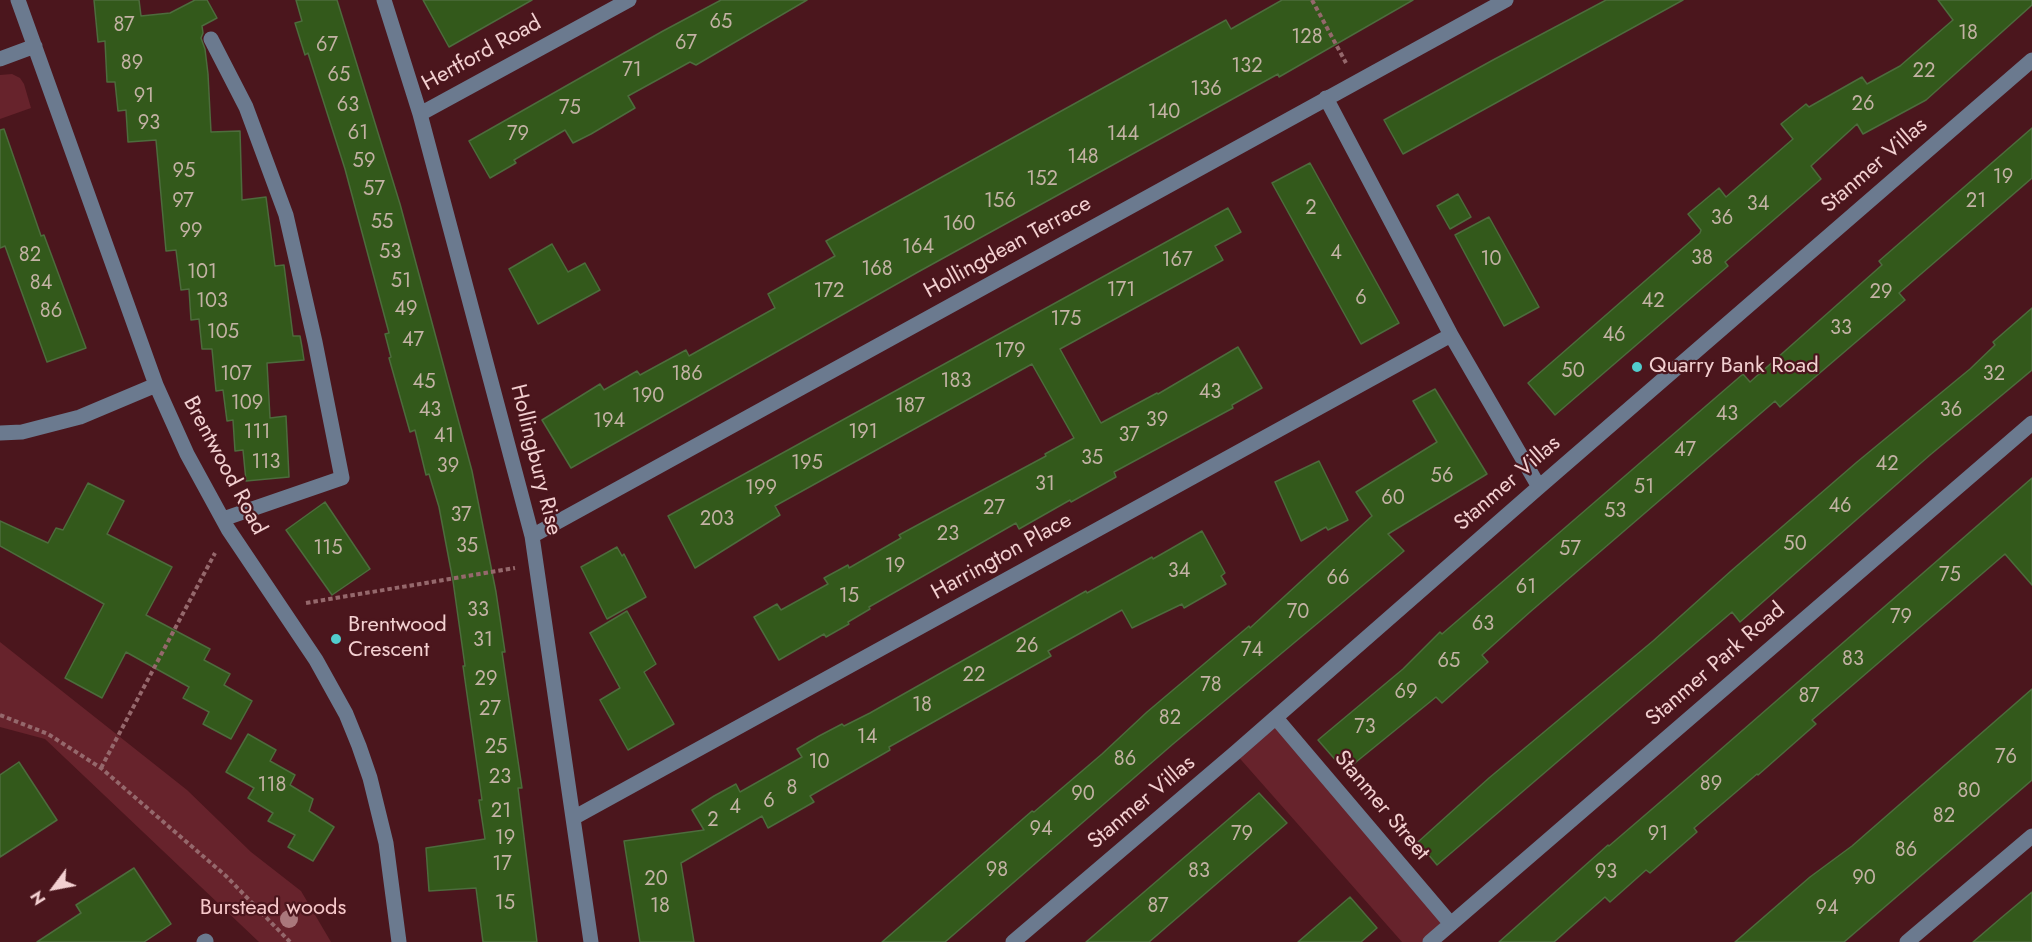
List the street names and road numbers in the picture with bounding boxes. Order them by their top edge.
street label: Hertford Road [418,10,546,98]
street label: Stanmer Villas [1817,113,1933,219]
street label: Hollingdean Terrace [920,191,1096,305]
street label: Hollingbury Rise [504,382,566,538]
street label: Brentwood Road [176,392,272,540]
street label: Stanmer Villas [1450,431,1566,537]
street label: Harrington Place [927,508,1077,606]
street label: Stanmer Park Road [1641,598,1791,732]
street label: Stanmer Street [1328,746,1434,866]
street label: Stanmer Villas [1083,750,1201,856]

